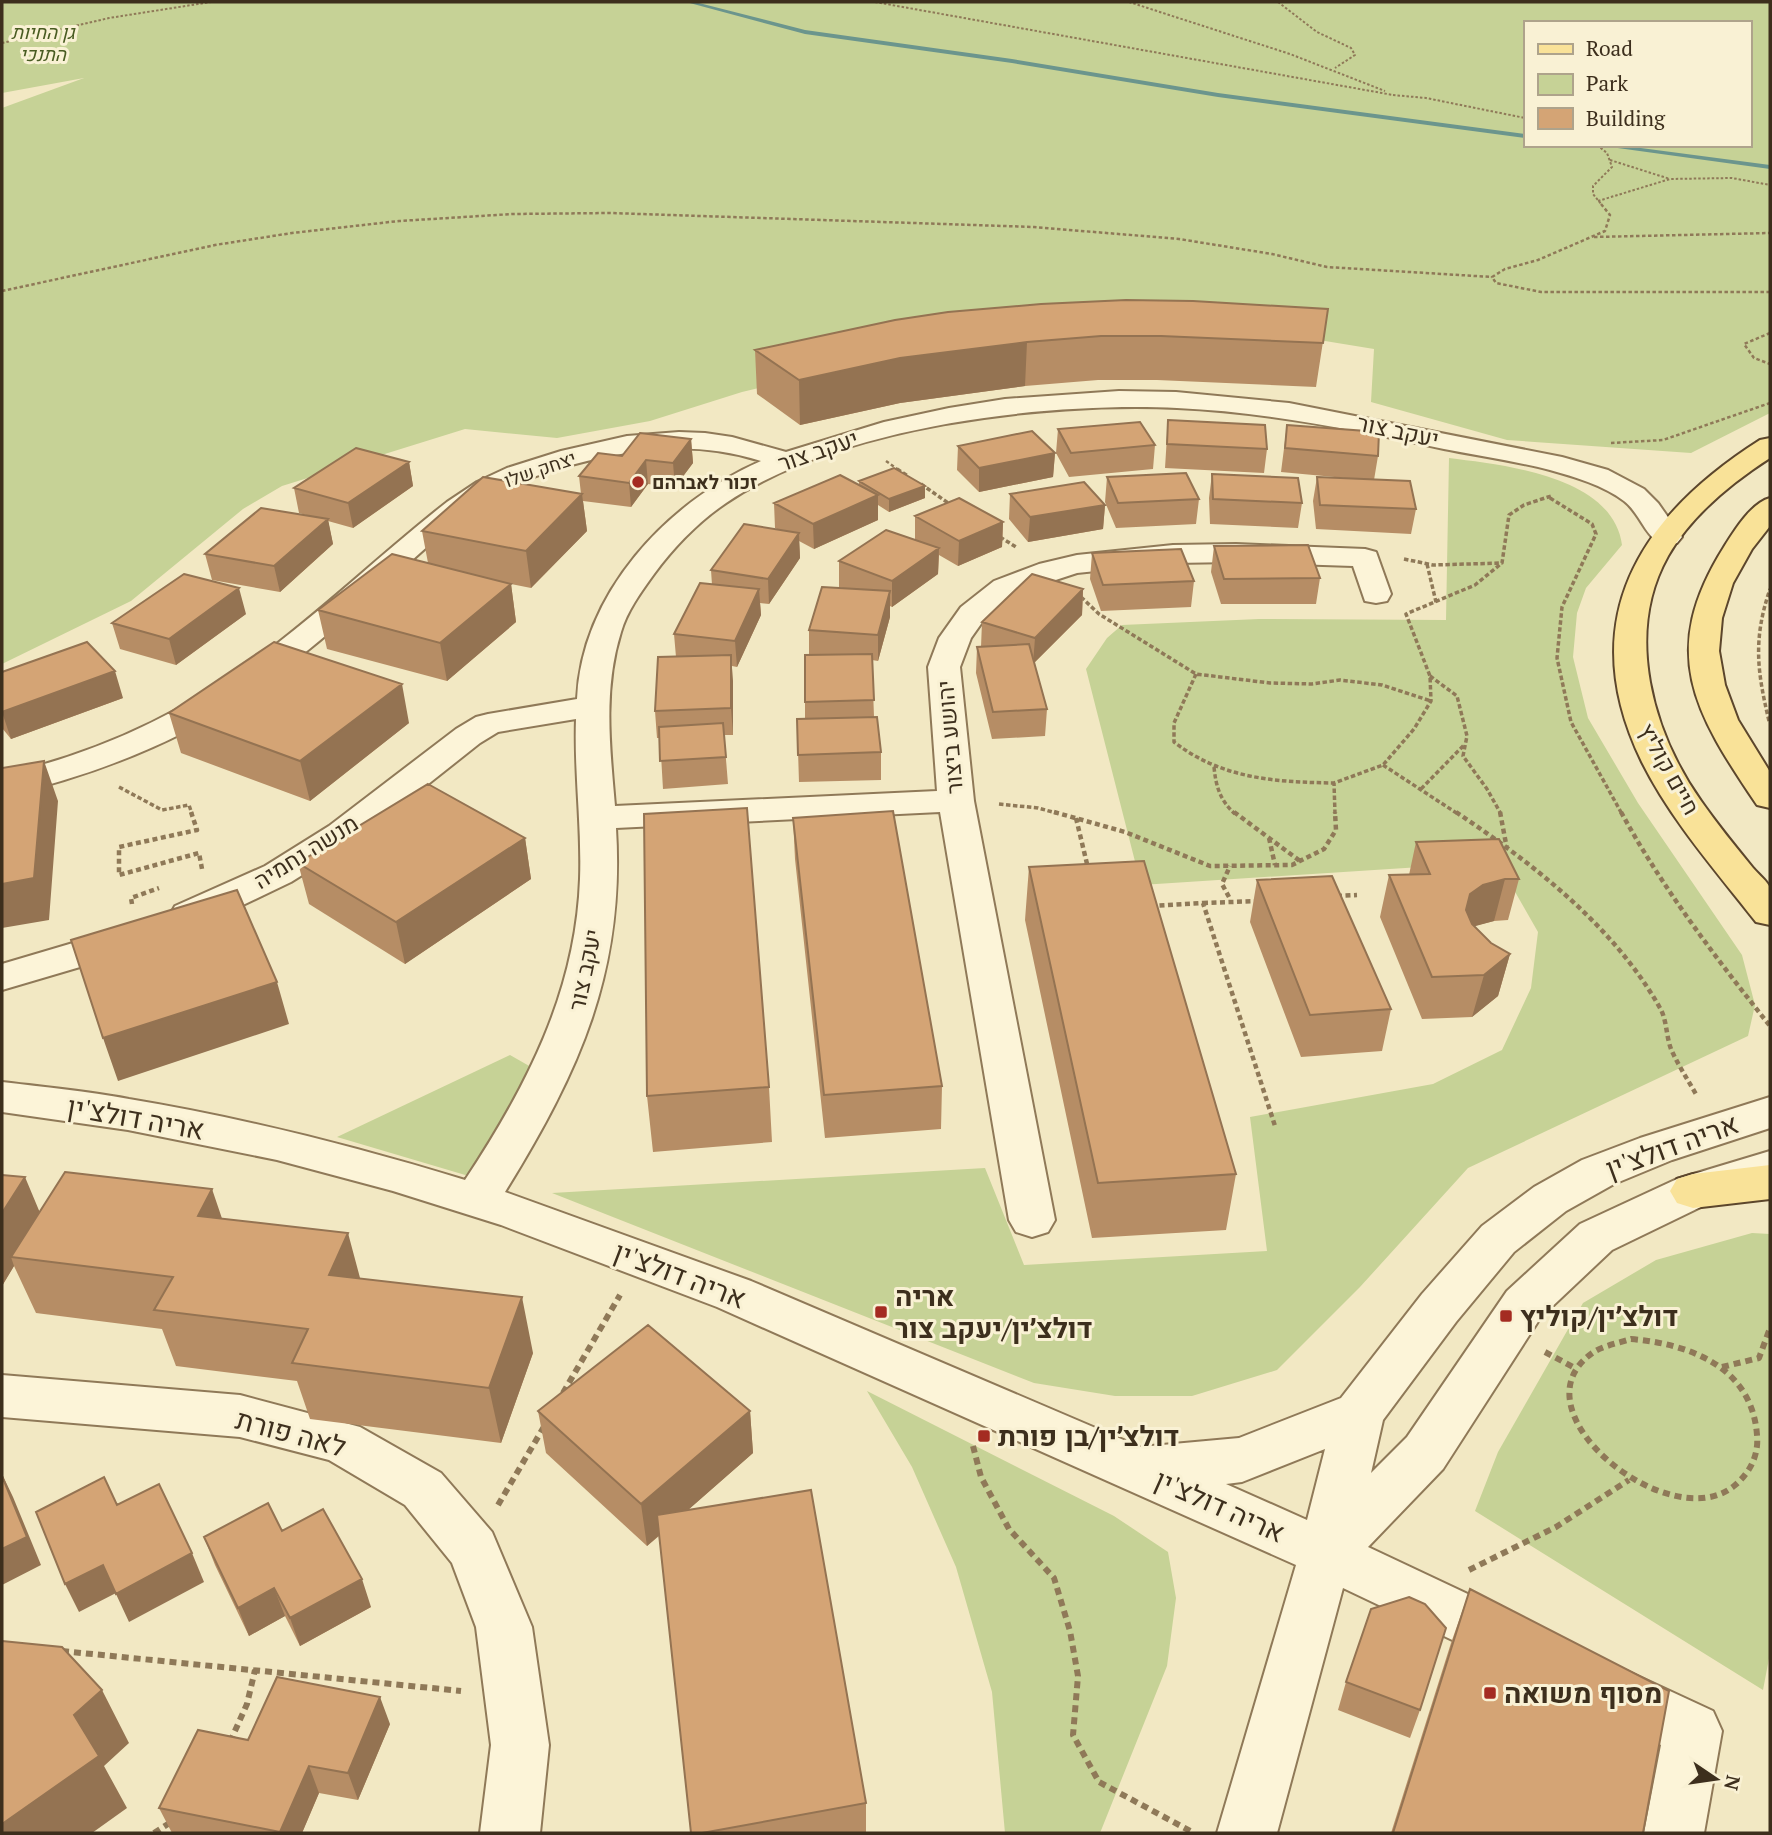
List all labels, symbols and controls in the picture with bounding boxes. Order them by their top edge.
park label: גן החיות התנכי [11,19,76,66]
legend [1524,21,1751,147]
text: Road [1586,34,1633,62]
text: Park [1586,69,1628,97]
text: Building [1586,104,1666,132]
street label: יעקב צור [1354,407,1442,454]
street label: יעקב צור [774,422,862,479]
street label: יצחק שלו [501,445,579,492]
place label: זכור לאברהם [652,469,757,494]
marker: זכור לאברהם [630,474,646,490]
street label: יהושע ביצור [929,679,970,795]
street label: חיים קוליץ [1632,717,1707,820]
street label: מנשה נחמיה [248,807,364,896]
street label: יעקב צור [561,926,608,1014]
street label: אריה דולצ'ין [65,1087,208,1148]
street label: אריה דולצ'ין [1600,1104,1743,1187]
street label: אריה דולצ'ין [609,1232,752,1317]
place label: אריה דולצ׳ין/יעקב צור [895,1277,1092,1346]
place label: דולצ׳ין/קוליץ [1520,1297,1678,1334]
marker: אריה דולצ׳ין/יעקב צור [873,1304,889,1320]
marker: דולצ׳ין/קוליץ [1498,1308,1514,1324]
street label: לאה פורת [232,1400,350,1465]
place label: דולצ׳ין/בן פורת [998,1417,1179,1454]
marker: דולצ׳ין/בן פורת [976,1428,992,1444]
street label: אריה דולצ'ין [1149,1460,1291,1551]
place label: מסוף משואה [1504,1674,1662,1711]
marker: מסוף משואה [1482,1685,1498,1701]
north arrow [1681,1744,1751,1814]
text: N [1719,1773,1747,1793]

